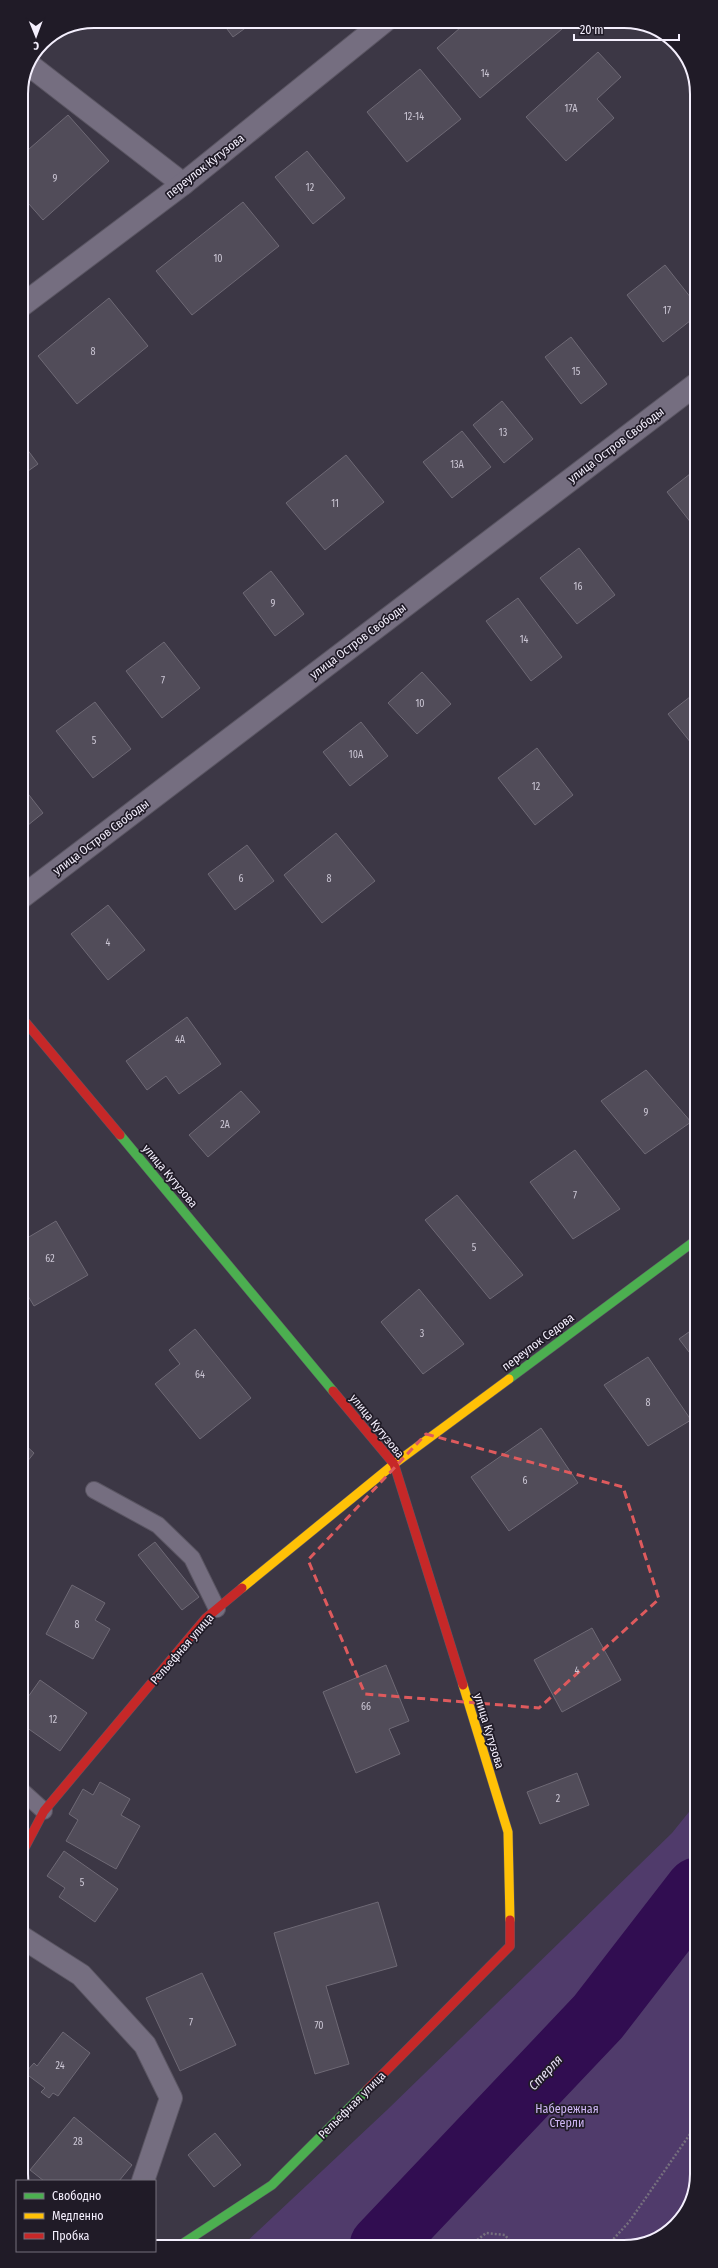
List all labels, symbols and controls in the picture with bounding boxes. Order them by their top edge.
north arrow [16,16,56,56]
scale bar [574,16,679,42]
text: 20 m [580,23,604,37]
text: С [33,39,39,52]
house number: 14 [481,68,490,80]
house number: 17А [565,103,578,115]
house number: 12-14 [404,111,424,123]
street label: переулок Кутузова [163,131,247,201]
house number: 9 [53,173,58,185]
house number: 12 [306,182,315,194]
house number: 10 [213,253,223,265]
house number: 17 [663,305,671,317]
house number: 8 [91,346,96,358]
house number: 15 [572,366,581,378]
street label: улица Остров Свободы [565,404,667,486]
house number: 13 [499,427,508,439]
house number: 13А [450,459,465,471]
house number: 11 [331,498,339,510]
house number: 16 [574,581,582,593]
house number: 9 [271,598,276,610]
street label: улица Остров Свободы [307,600,409,682]
house number: 14 [520,634,529,646]
house number: 7 [161,675,165,687]
house number: 10 [415,698,425,710]
house number: 5 [92,735,97,747]
house number: 10А [349,749,364,761]
house number: 12 [532,781,541,793]
street label: улица Остров Свободы [50,796,152,878]
house number: 6 [239,873,244,885]
house number: 8 [327,873,332,885]
house number: 4 [106,937,111,949]
house number: 4А [175,1034,186,1046]
house number: 9 [644,1107,649,1119]
house number: 2А [220,1119,231,1131]
street label: улица Кутузова [140,1142,201,1210]
house number: 7 [573,1190,577,1202]
house number: 5 [472,1242,477,1254]
house number: 62 [45,1253,55,1265]
street label: переулок Седова [499,1310,577,1374]
house number: 3 [420,1328,425,1340]
house number: 64 [195,1369,205,1381]
street label: улица Кутузова [347,1391,407,1461]
house number: 8 [646,1397,651,1409]
house number: 6 [523,1475,528,1487]
street label: Рельефная улица [147,1611,217,1687]
house number: 8 [75,1619,80,1631]
house number: 4 [575,1665,580,1677]
street label: улица Кутузова [471,1692,507,1770]
house number: 66 [361,1701,371,1713]
house number: 12 [49,1714,58,1726]
house number: 2 [556,1793,561,1805]
house number: 5 [80,1877,85,1889]
house number: 7 [189,2017,193,2029]
house number: 70 [314,2020,324,2032]
water label: Стерля [525,2052,565,2093]
house number: 24 [55,2060,65,2072]
street label: Рельефная улица [315,2068,389,2142]
park label: Набережная Стерли [535,2102,599,2130]
house number: 28 [73,2136,83,2148]
legend [16,2180,156,2252]
text: Свободно [52,2189,101,2203]
text: Медленно [52,2209,104,2223]
text: Пробка [52,2229,90,2243]

